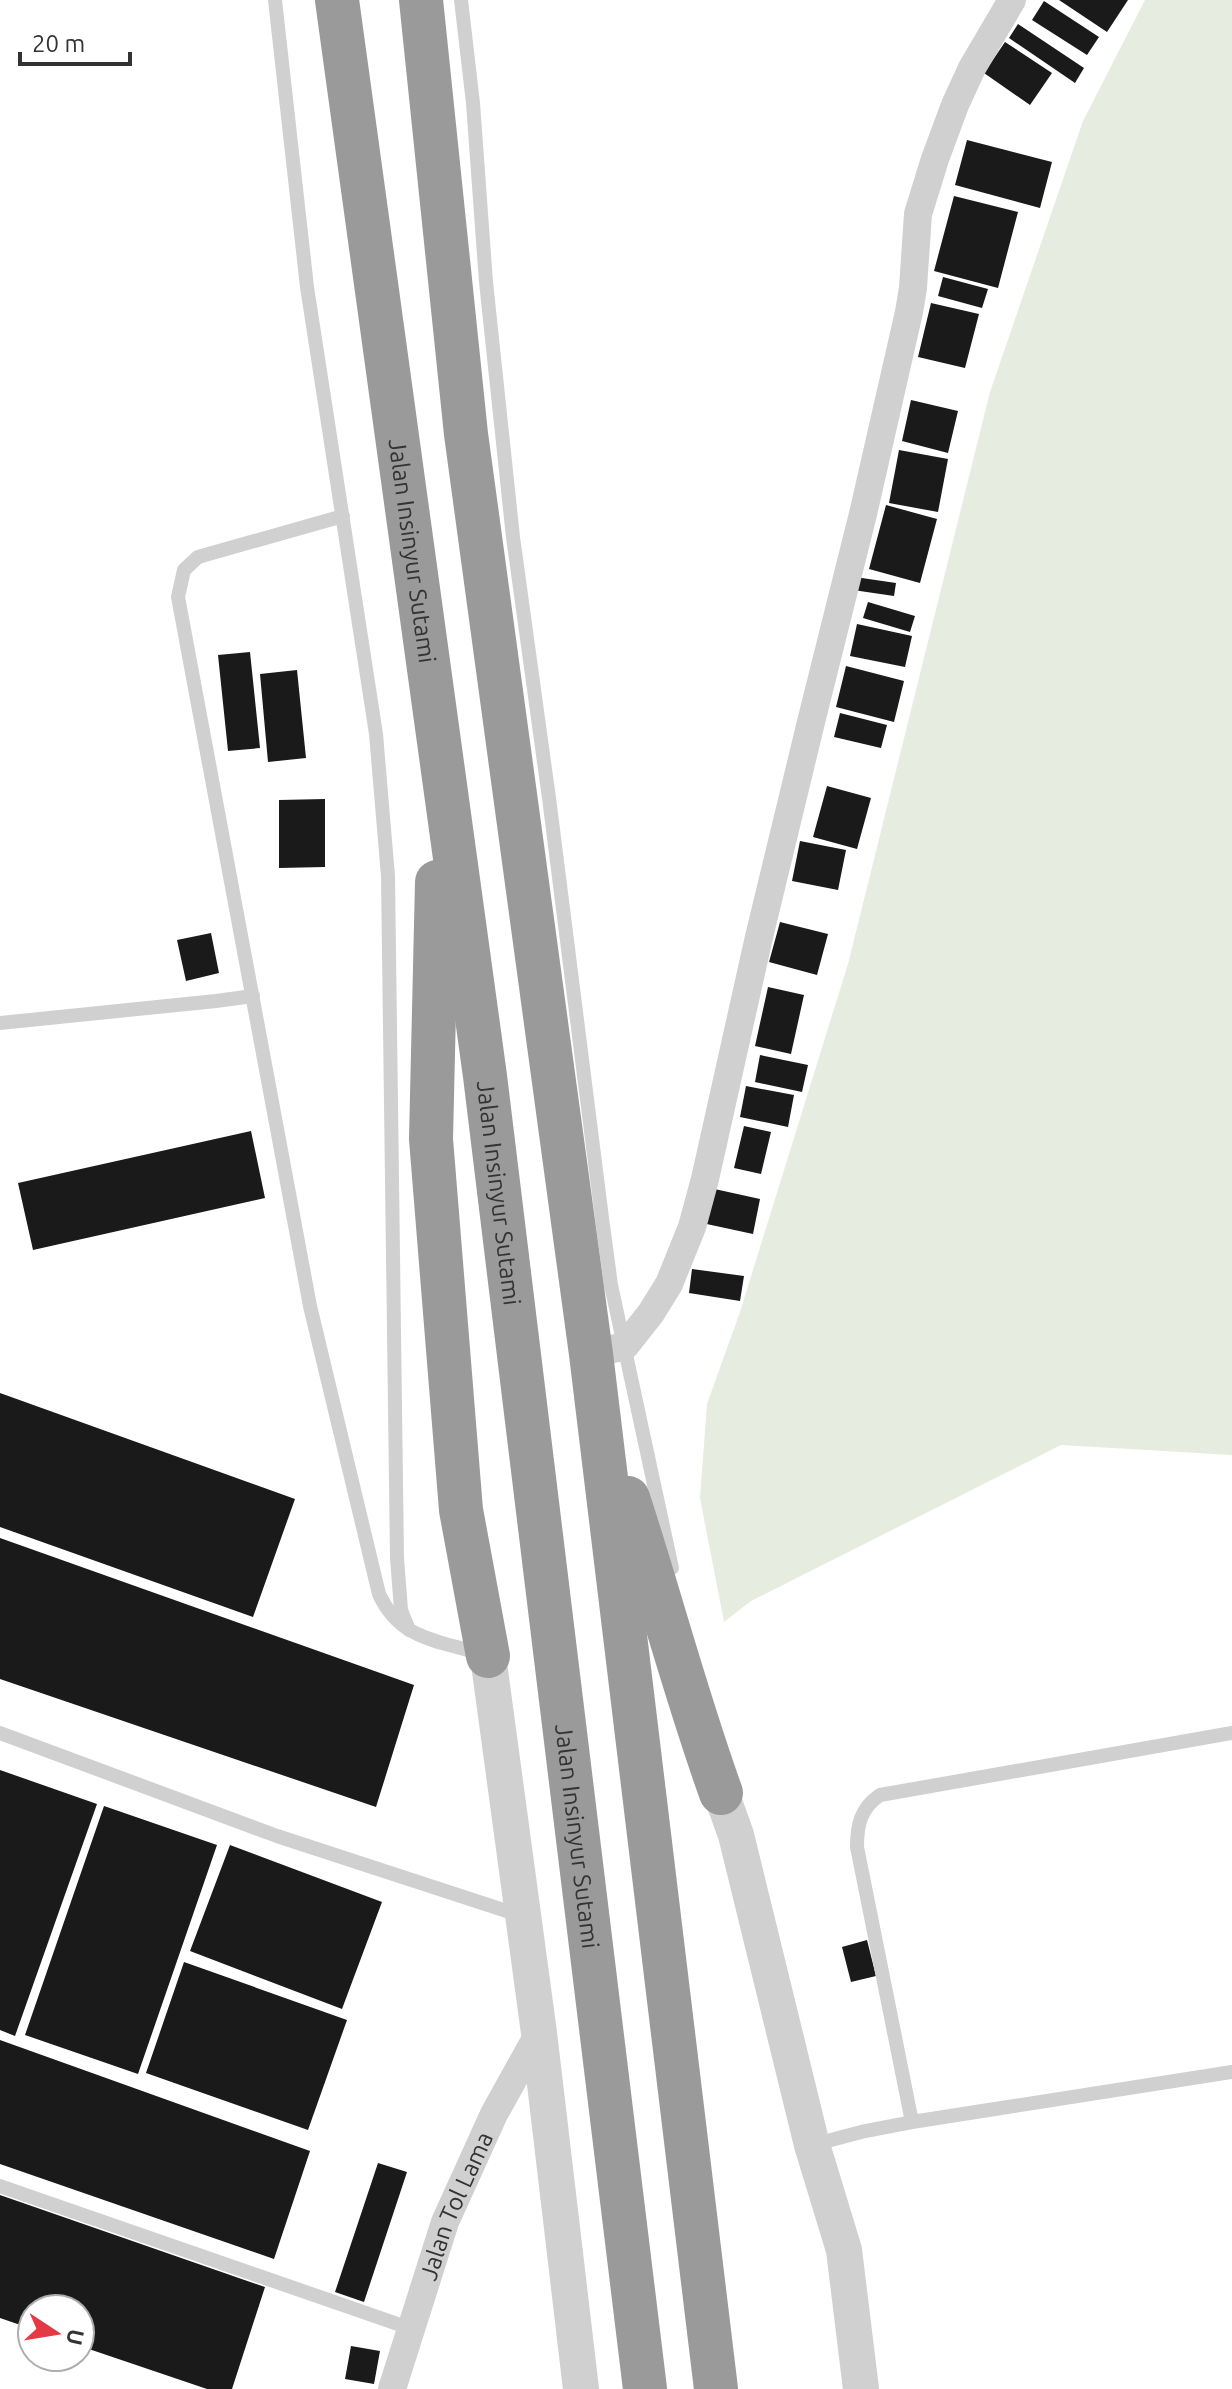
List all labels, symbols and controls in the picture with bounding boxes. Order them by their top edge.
scale bar [20,16,130,66]
text: 20 m [32,30,85,57]
street label: Jalan Insinyur Sutami [384,437,442,665]
street label: Jalan Insinyur Sutami [472,1079,526,1307]
street label: Jalan Insinyur Sutami [551,1722,605,1950]
street label: Jalan Tol Lama [414,2127,498,2283]
north arrow [16,2293,96,2373]
text: U [62,2327,90,2347]

